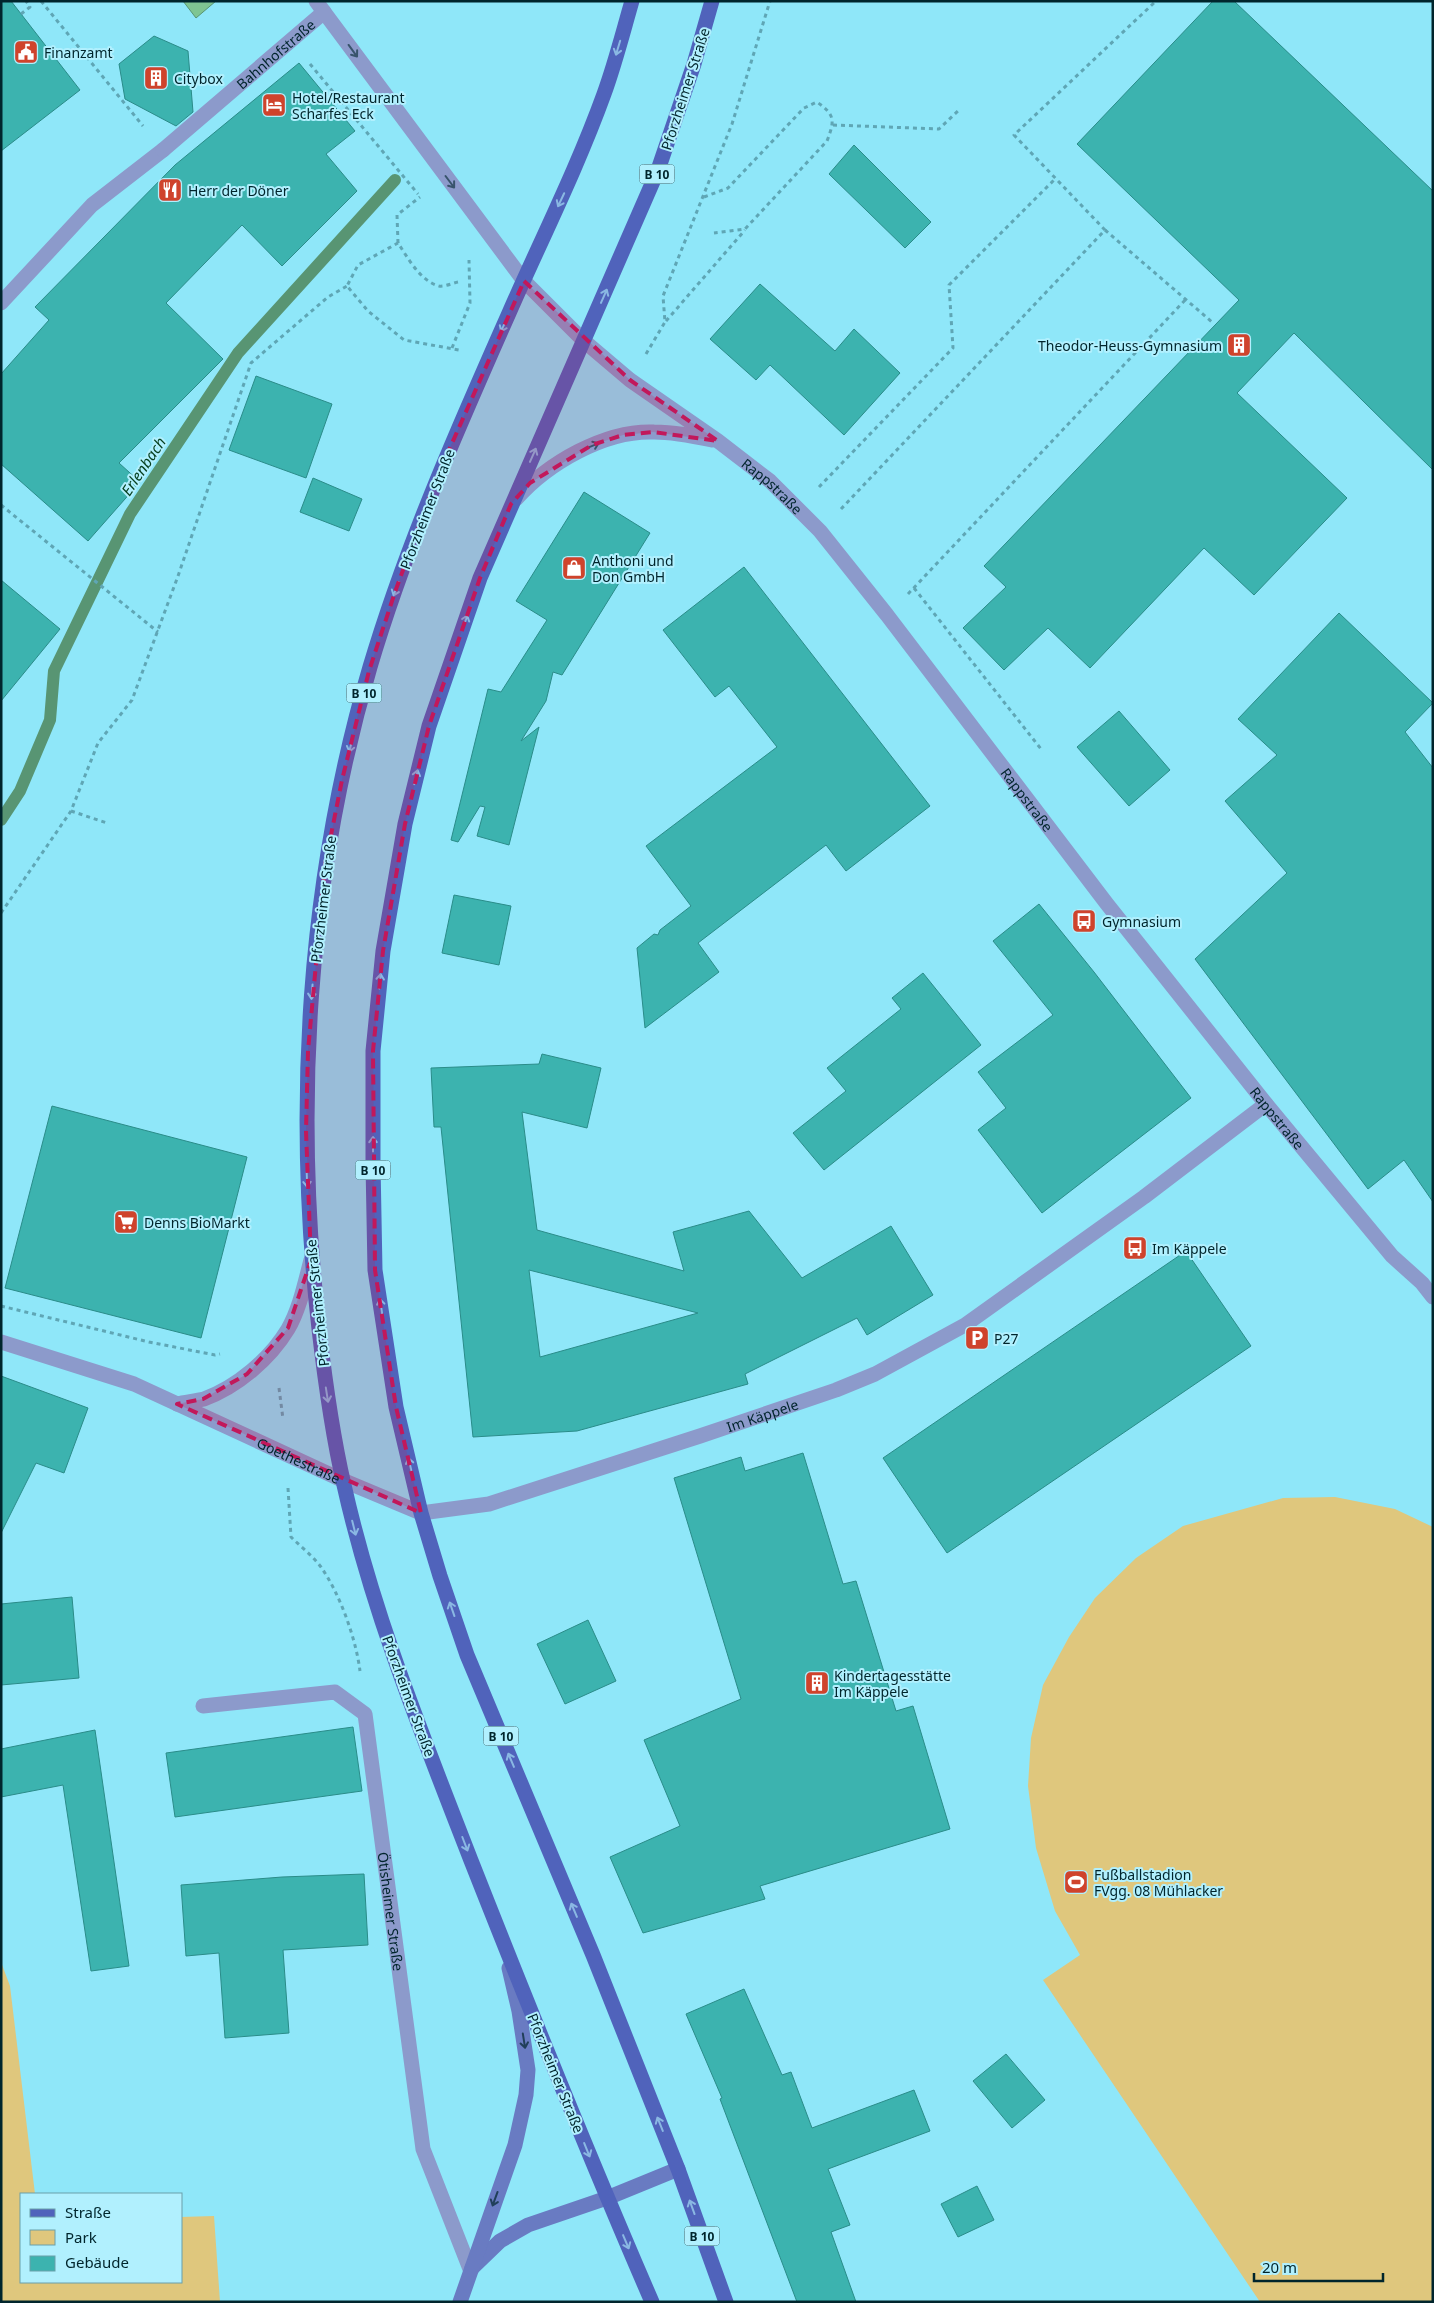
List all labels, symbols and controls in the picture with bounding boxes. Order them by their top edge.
street label: Bahnhofstraße [232,14,319,93]
street label: Pforzheimer Straße [656,25,714,153]
public building icon: Finanzamt [13,39,39,65]
one-way arrow [613,40,623,56]
place label: Finanzamt [44,43,113,62]
one-way arrow [348,44,358,58]
building icon: Citybox [143,65,169,91]
place label: Citybox [174,69,223,88]
place label: Hotel/Restaurant Scharfes Eck [292,88,405,123]
hotel icon: Hotel/Restaurant Scharfes Eck [261,92,287,118]
road number: B 10 [640,164,674,183]
one-way arrow [444,175,455,188]
restaurant icon: Herr der Döner [157,177,183,203]
place label: Herr der Döner [188,181,289,200]
one-way arrow [556,192,565,207]
one-way arrow [599,289,609,304]
one-way arrow [498,317,508,332]
building icon: Theodor-Heuss-Gymnasium [1226,332,1252,358]
place label: Theodor-Heuss-Gymnasium [1038,336,1222,355]
water label: Erlenbach [116,433,170,499]
one-way arrow [584,441,599,450]
street label: Pforzheimer Straße [395,446,459,572]
one-way arrow [529,448,539,463]
street label: Rappstraße [738,453,807,518]
place label: Anthoni und Don GmbH [592,551,674,586]
shop icon: Anthoni und Don GmbH [561,555,587,581]
one-way arrow [391,581,400,596]
one-way arrow [460,614,470,630]
road number: B 10 [346,684,382,702]
one-way arrow [346,736,355,752]
street label: Rappstraße [997,764,1058,835]
one-way arrow [412,769,422,785]
street label: Pforzheimer Straße [306,834,340,963]
bus stop icon: Gymnasium [1071,908,1097,934]
place label: Gymnasium [1102,912,1181,931]
one-way arrow [375,974,385,990]
one-way arrow [308,983,317,999]
street label: Rappstraße [1246,1083,1309,1153]
one-way arrow [368,1136,378,1152]
road number: B 10 [356,1160,390,1180]
one-way arrow [303,1171,312,1187]
supermarket icon: Denns BioMarkt [113,1209,139,1235]
place label: Denns BioMarkt [144,1213,250,1232]
bus stop icon: Im Käppele [1122,1235,1148,1261]
street label: Pforzheimer Straße [301,1238,333,1367]
place label: Im Käppele [1152,1239,1227,1258]
one-way arrow [376,1298,386,1314]
parking icon: P27 [964,1325,990,1351]
place label: P27 [994,1329,1019,1348]
one-way arrow [323,1387,333,1403]
street label: Im Käppele [724,1394,801,1436]
street label: Goethestraße [254,1433,344,1488]
one-way arrow [405,1458,414,1474]
one-way arrow [350,1519,360,1535]
one-way arrow [446,1601,456,1617]
street label: Pforzheimer Straße [378,1633,440,1759]
place label: Kindertagesstätte Im Käppele [834,1666,951,1701]
building icon: Kindertagesstätte Im Käppele [804,1670,830,1696]
road number: B 10 [484,1726,518,1745]
one-way arrow [506,1753,516,1768]
one-way arrow [460,1836,470,1851]
street label: Ötisheimer Straße [374,1851,409,1972]
place label: Fußballstadion FVgg. 08 Mühlacker [1094,1865,1223,1900]
sports icon: Fußballstadion FVgg. 08 Mühlacker [1063,1869,1089,1895]
one-way arrow [568,1903,578,1918]
street label: Pforzheimer Straße [523,2010,589,2136]
one-way arrow [519,2033,529,2049]
one-way arrow [655,2117,664,2132]
one-way arrow [584,2142,593,2157]
one-way arrow [490,2191,499,2206]
legend [20,2193,182,2283]
one-way arrow [687,2199,696,2215]
text: Straße [65,2202,111,2222]
road number: B 10 [684,2226,720,2246]
text: Park [65,2227,97,2247]
one-way arrow [623,2235,632,2250]
scale bar [1254,2250,1383,2282]
text: Gebäude [65,2252,129,2272]
text: 20 m [1262,2257,1297,2277]

